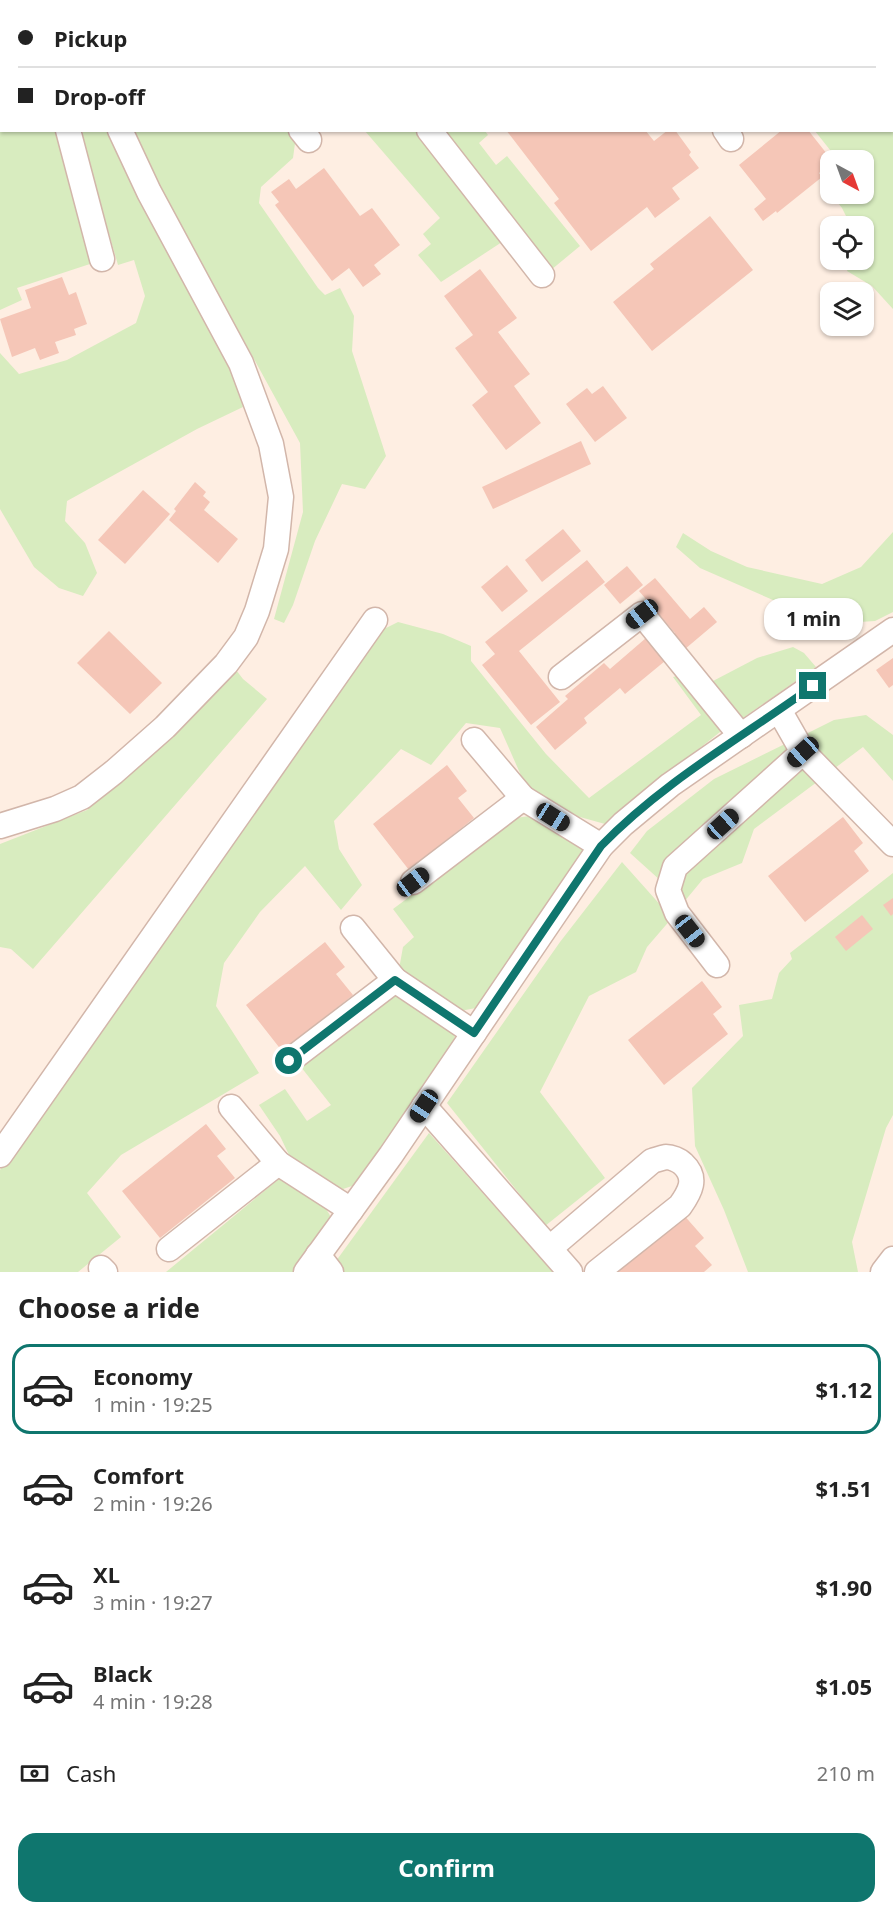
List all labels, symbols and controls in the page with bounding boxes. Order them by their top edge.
text: Pickup [54,23,127,53]
text: Drop-off [54,81,145,111]
north arrow [820,150,874,204]
map controls [820,150,874,336]
button: locate [820,216,874,270]
button: layers [820,282,874,336]
car [622,596,662,632]
callout: 1 min [764,599,862,641]
text: 1 min [786,605,841,632]
route end [799,672,826,699]
car [784,733,822,771]
car [533,800,573,834]
car [704,805,742,843]
car [393,864,433,900]
car [672,911,708,951]
route start [275,1047,302,1074]
car [406,1086,442,1126]
text: Choose a ride [18,1289,200,1326]
text: Economy [93,1361,192,1391]
icon: car [21,1362,75,1416]
text: $1.12 [815,1374,872,1404]
text: 1 min · 19:25 [93,1391,213,1418]
text: Comfort [93,1460,184,1490]
icon: car [21,1461,75,1515]
text: $1.51 [815,1473,872,1503]
text: 2 min · 19:26 [93,1490,213,1517]
text: XL [93,1559,120,1589]
icon: car [21,1560,75,1614]
text: $1.90 [815,1572,872,1602]
text: 3 min · 19:27 [93,1589,213,1616]
text: Black [93,1658,152,1688]
icon: car [21,1659,75,1713]
text: $1.05 [815,1671,872,1701]
text: 4 min · 19:28 [93,1688,213,1715]
icon: cash [18,1757,51,1790]
text: Cash [66,1758,116,1788]
text: 210 m [817,1760,875,1787]
button: Confirm [18,1833,875,1902]

